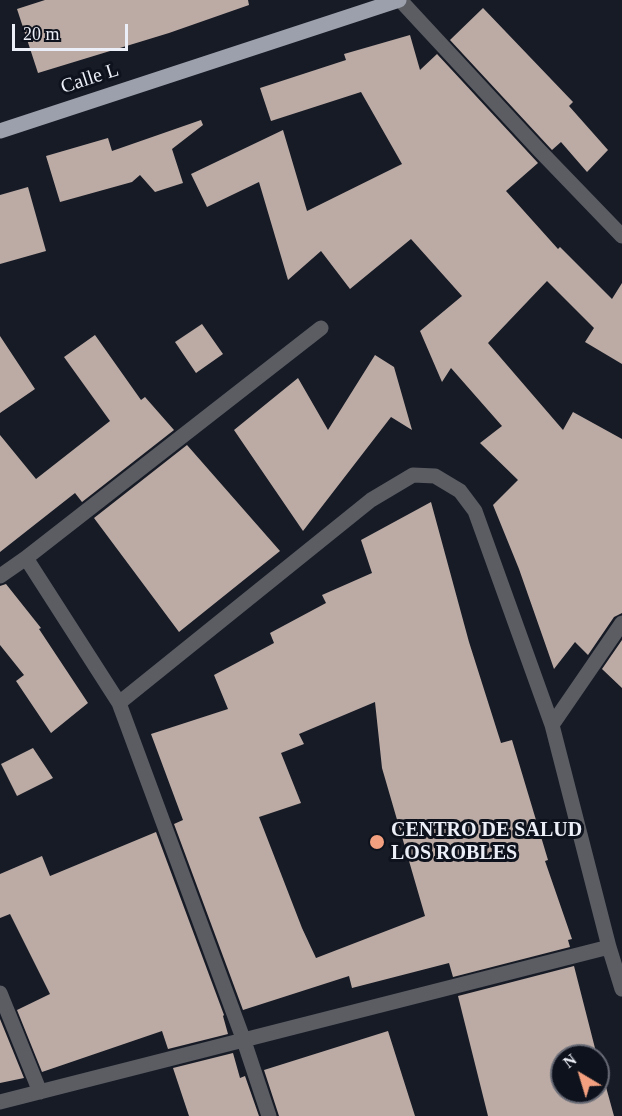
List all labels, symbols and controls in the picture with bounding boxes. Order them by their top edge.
scale bar [15,12,130,50]
text: 20 m [23,24,60,44]
street label: Calle L [58,58,122,100]
place label: CENTRO DE SALUD LOS ROBLES [391,819,582,866]
marker: CENTRO DE SALUD LOS ROBLES [368,833,386,851]
north arrow [550,1044,610,1104]
text: N [560,1051,580,1071]

